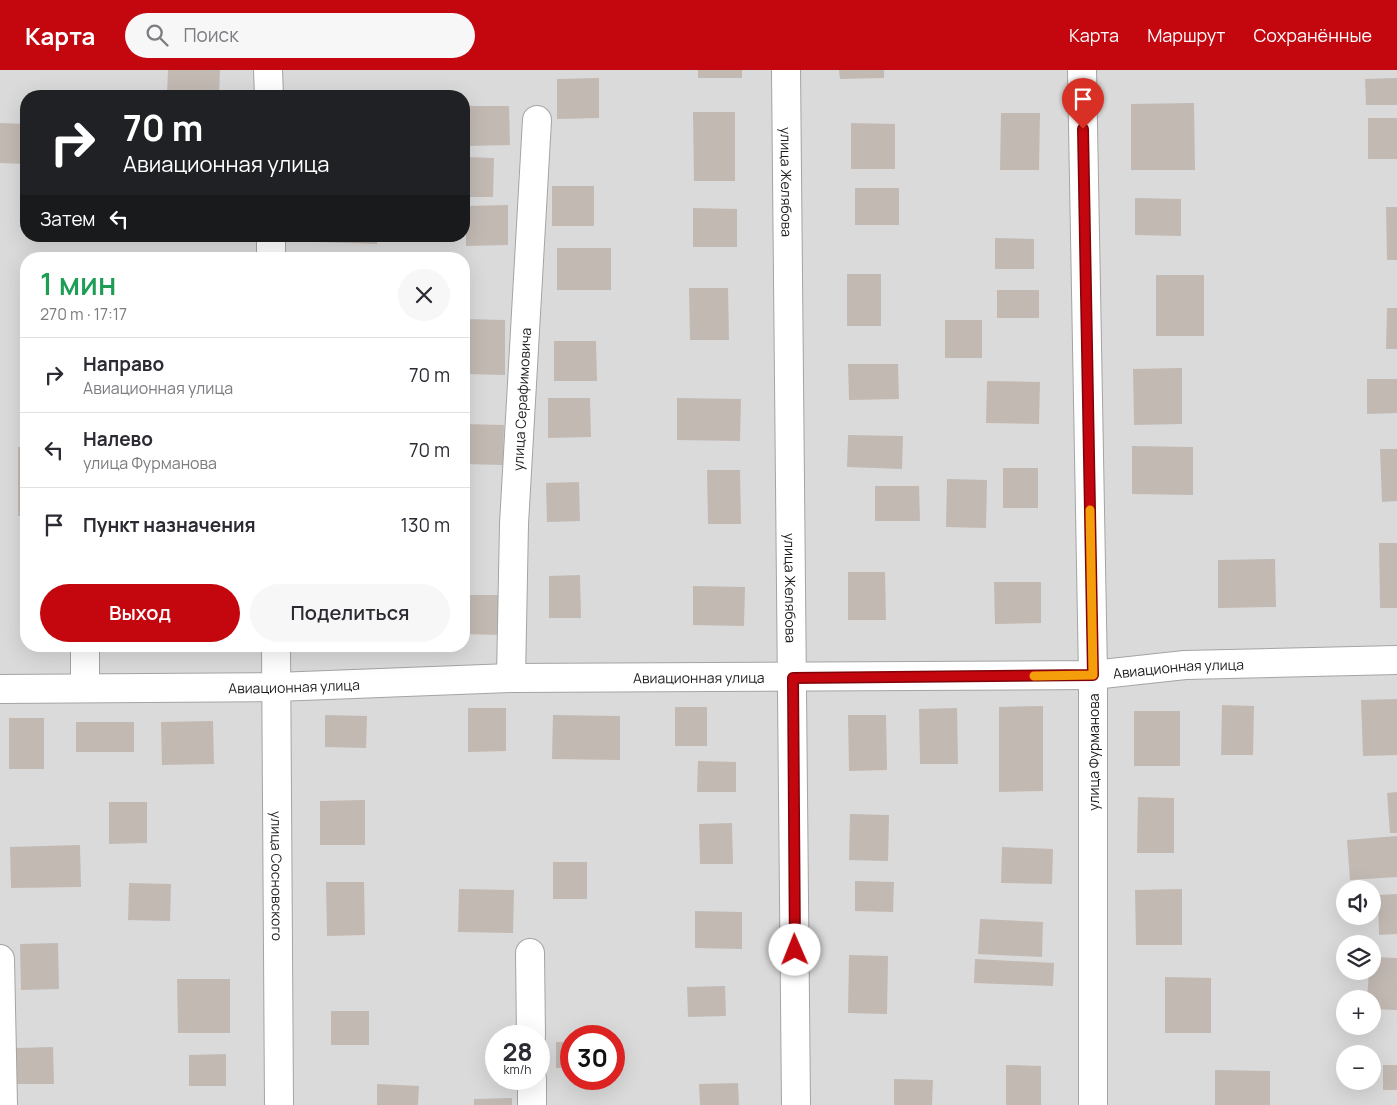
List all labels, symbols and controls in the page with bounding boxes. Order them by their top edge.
search box [125,13,475,58]
text: Карта [25,19,95,52]
icon: search [143,21,171,49]
text: Поиск [183,22,239,48]
text: Карта [1069,23,1119,47]
text: Маршрут [1147,23,1225,47]
text: Сохранённые [1253,23,1372,47]
pin [1062,78,1104,129]
icon: arrive [1069,85,1097,113]
text: 70 m [123,104,203,152]
icon: right [40,110,105,175]
street label: улица Желябова [777,127,797,237]
text: Авиационная улица [123,149,330,179]
icon: left [105,205,133,233]
text: Затем [40,206,95,232]
text: 1 мин [40,263,116,304]
button: close [398,269,450,321]
text: 270 m · 17:17 [40,303,127,325]
street label: улица Серафимовича [508,327,535,471]
text: Направо [83,351,164,377]
icon: right [40,361,68,389]
text: 70 m [409,362,450,388]
text: Авиационная улица [83,377,233,399]
text: Налево [83,426,153,452]
icon: left [40,436,68,464]
text: 70 m [409,437,450,463]
text: улица Фурманова [83,452,217,474]
icon: arrive [40,511,68,539]
text: Пункт назначения [83,512,256,538]
text: 130 m [401,512,450,538]
street label: улица Желябова [781,533,801,643]
button: Выход [40,584,240,642]
button: Поделиться [250,584,450,642]
street label: Авиационная улица [1112,654,1244,682]
street label: Авиационная улица [633,667,765,687]
street label: Авиационная улица [228,674,360,697]
street label: улица Фурманова [1084,693,1103,811]
street label: улица Сосновского [268,811,287,941]
map controls [1336,880,1381,1090]
button: sound [1336,880,1381,925]
position arrow [768,923,820,975]
button: layers [1336,935,1381,980]
button: + [1336,990,1381,1035]
speed limit sign: 30 [560,1025,625,1090]
text: 28 [502,1034,533,1069]
button: − [1336,1045,1381,1090]
text: km/h [504,1061,531,1078]

